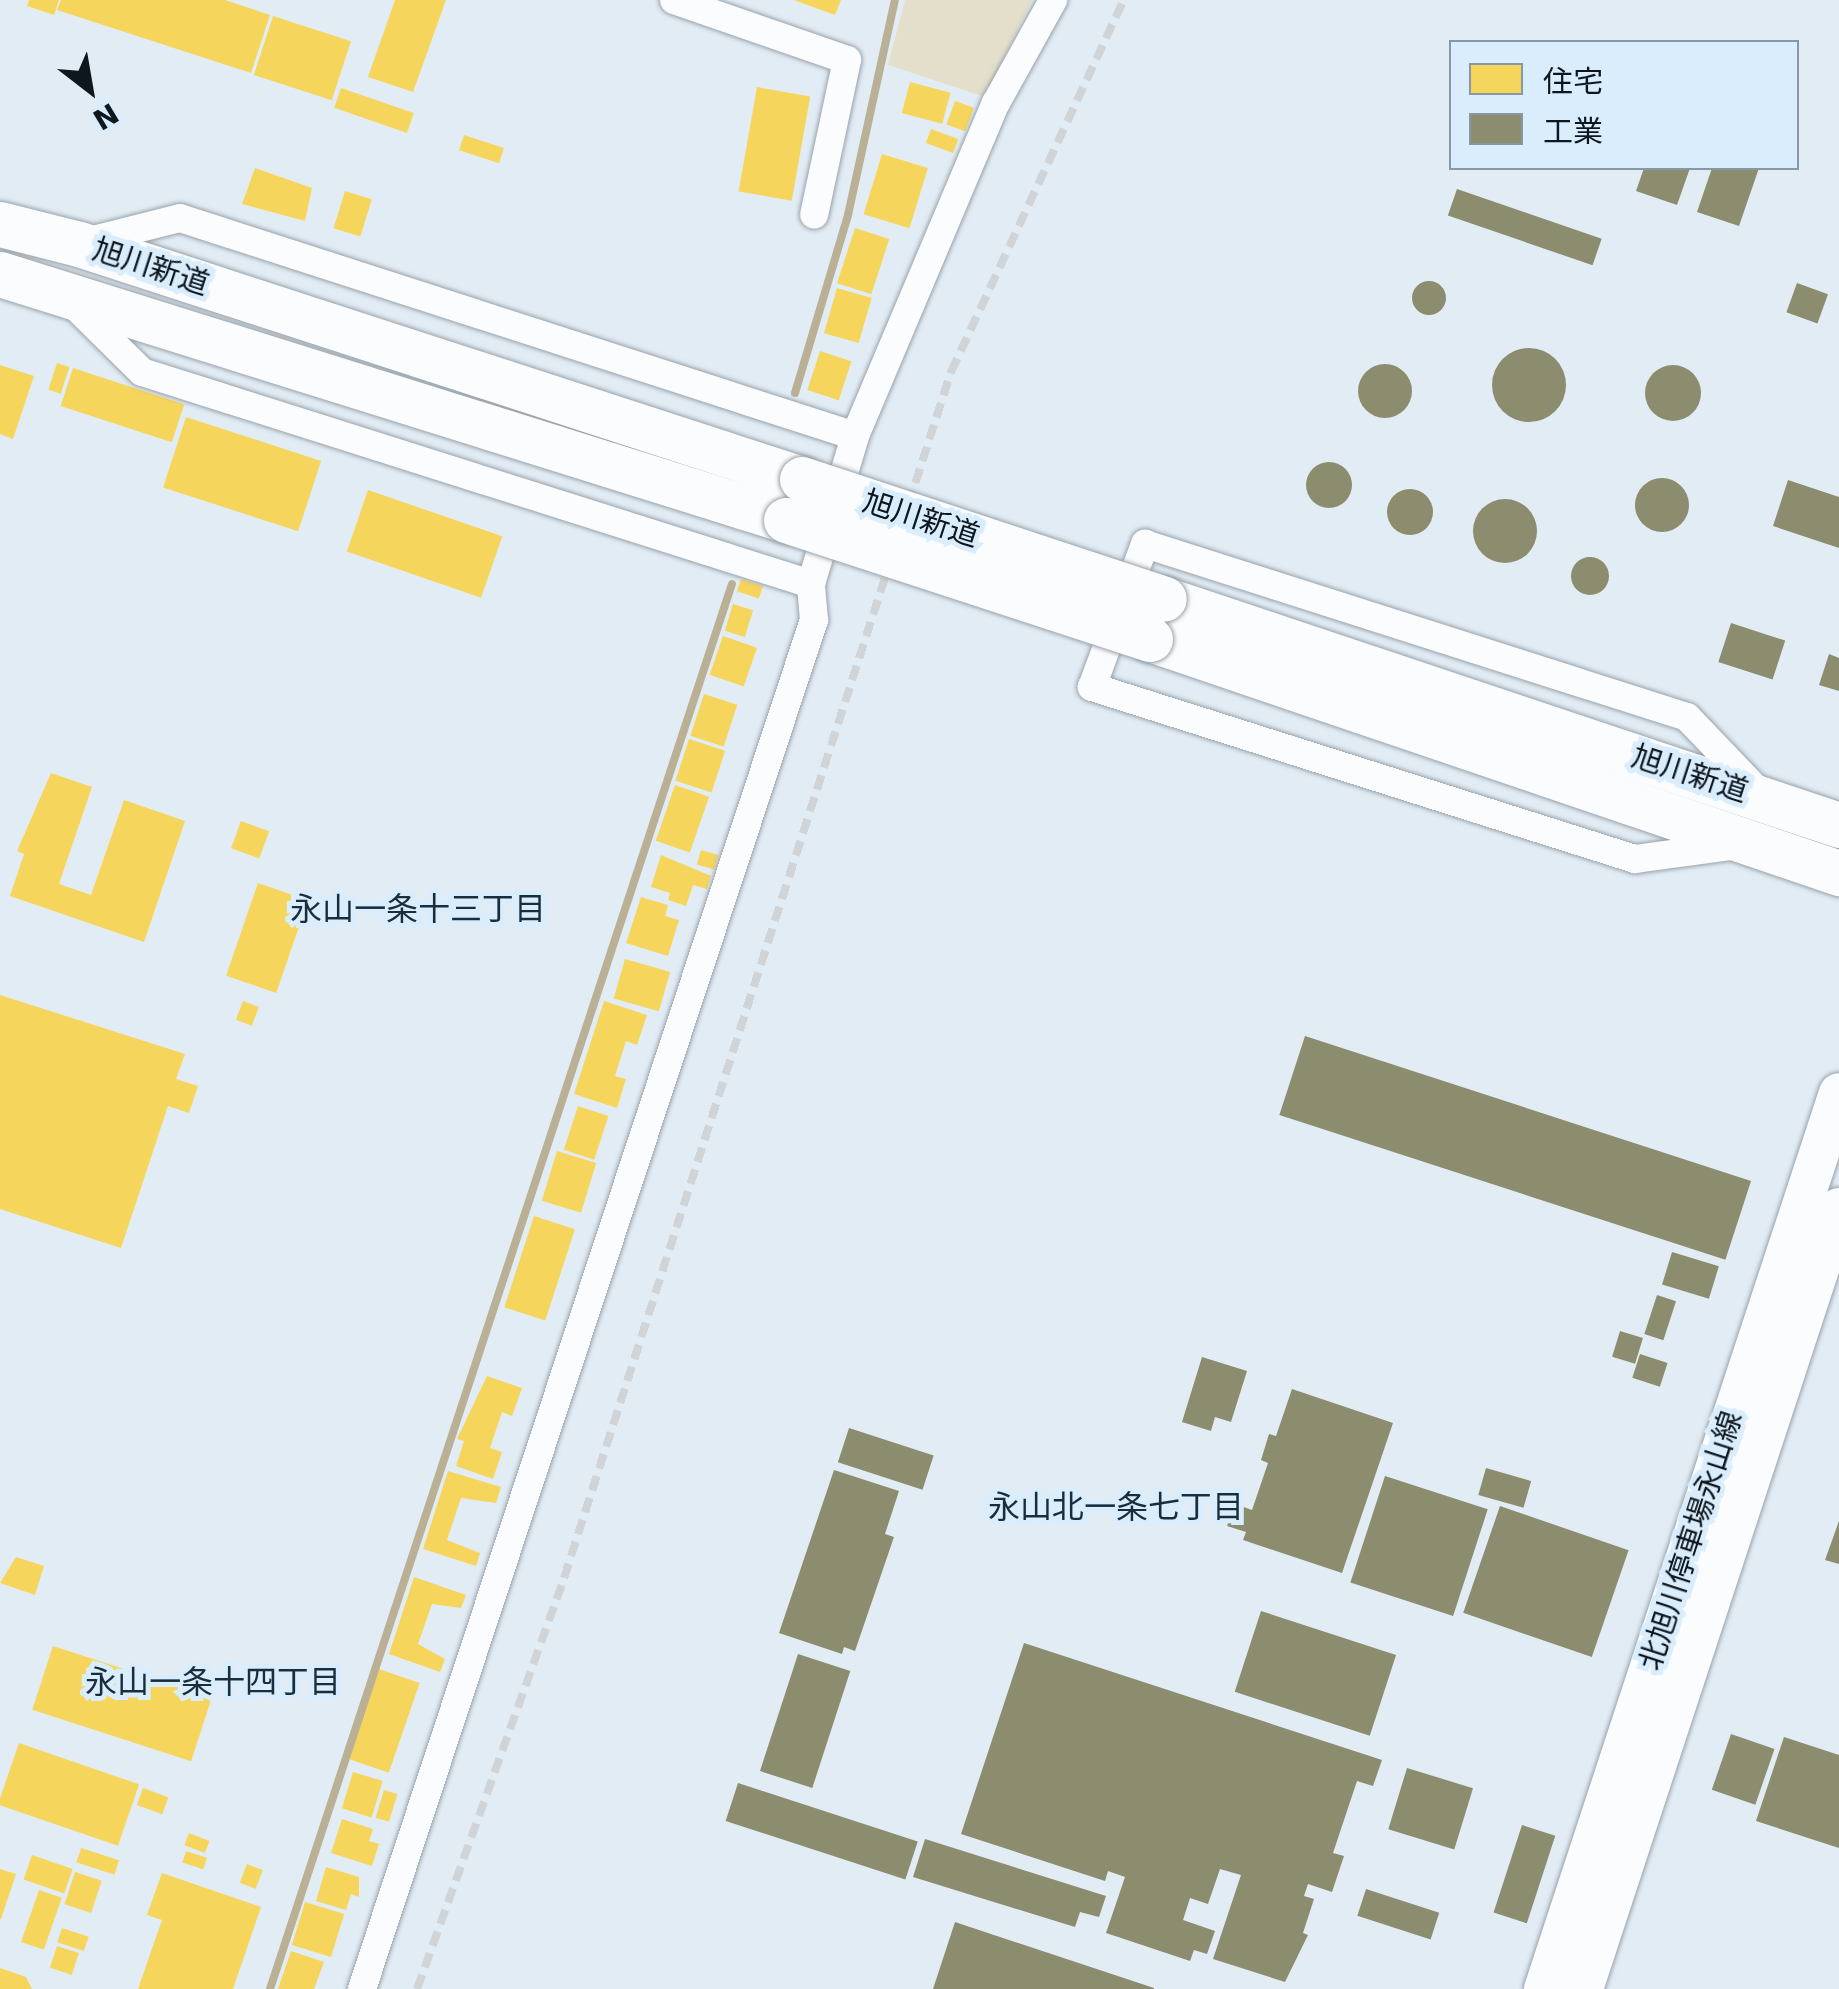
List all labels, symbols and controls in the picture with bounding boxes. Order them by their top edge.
north arrow [40,40,140,140]
legend [1449,40,1799,170]
text: 住宅 [1543,64,1603,99]
text: N [87,96,124,136]
text: 工業 [1543,114,1603,149]
street label: 旭川新道 [88,231,214,303]
street label: 旭川新道 [858,483,984,555]
street label: 旭川新道 [1627,738,1753,810]
district label: 永山一条十三丁目 [290,890,546,928]
street label: 北旭川停車場永山線 [1632,1407,1750,1675]
district label: 永山北一条七丁目 [988,1488,1244,1526]
district label: 永山一条十四丁目 [85,1663,341,1701]

